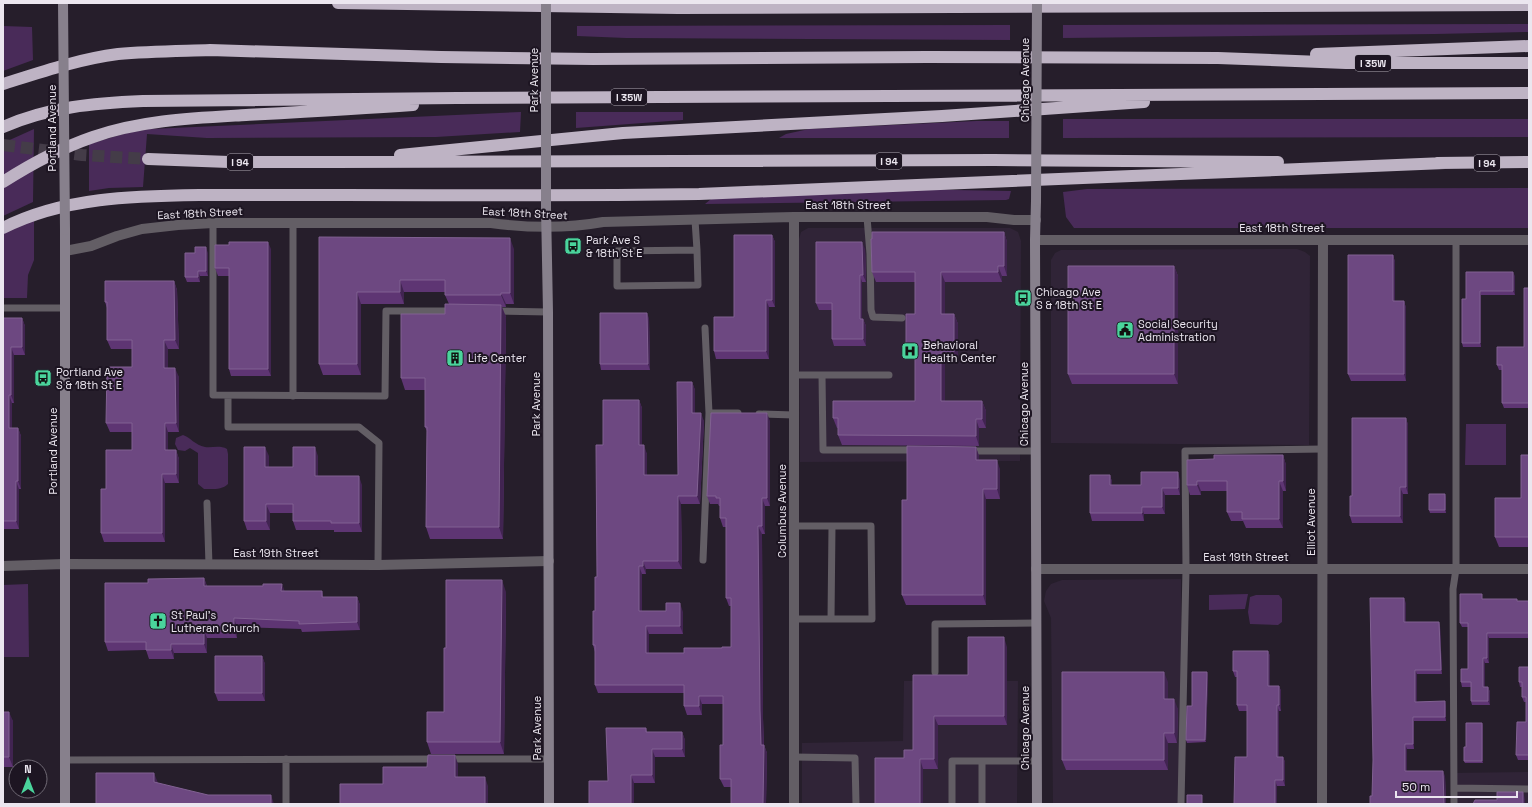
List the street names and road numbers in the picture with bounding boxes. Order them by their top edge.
street label: Chicago Avenue [1018,38,1032,122]
street label: Park Avenue [527,48,541,112]
road number: I 35W [1355,55,1391,71]
street label: Portland Avenue [45,85,59,171]
road number: I 35W [611,89,647,105]
road number: I 94 [876,153,902,169]
road number: I 94 [227,154,253,170]
road number: I 94 [1474,155,1500,171]
street label: East 18th Street [805,198,891,212]
street label: East 18th Street [157,204,243,222]
street label: East 18th Street [482,204,568,222]
street label: East 18th Street [1239,221,1325,235]
street label: Chicago Avenue [1017,362,1031,446]
street label: Park Avenue [529,372,543,436]
street label: Portland Avenue [46,408,60,494]
street label: Columbus Avenue [775,464,789,558]
street label: Elliot Avenue [1304,488,1318,556]
street label: East 19th Street [233,546,319,560]
street label: East 19th Street [1203,550,1289,564]
street label: Chicago Avenue [1018,686,1032,770]
street label: Park Avenue [530,696,544,760]

